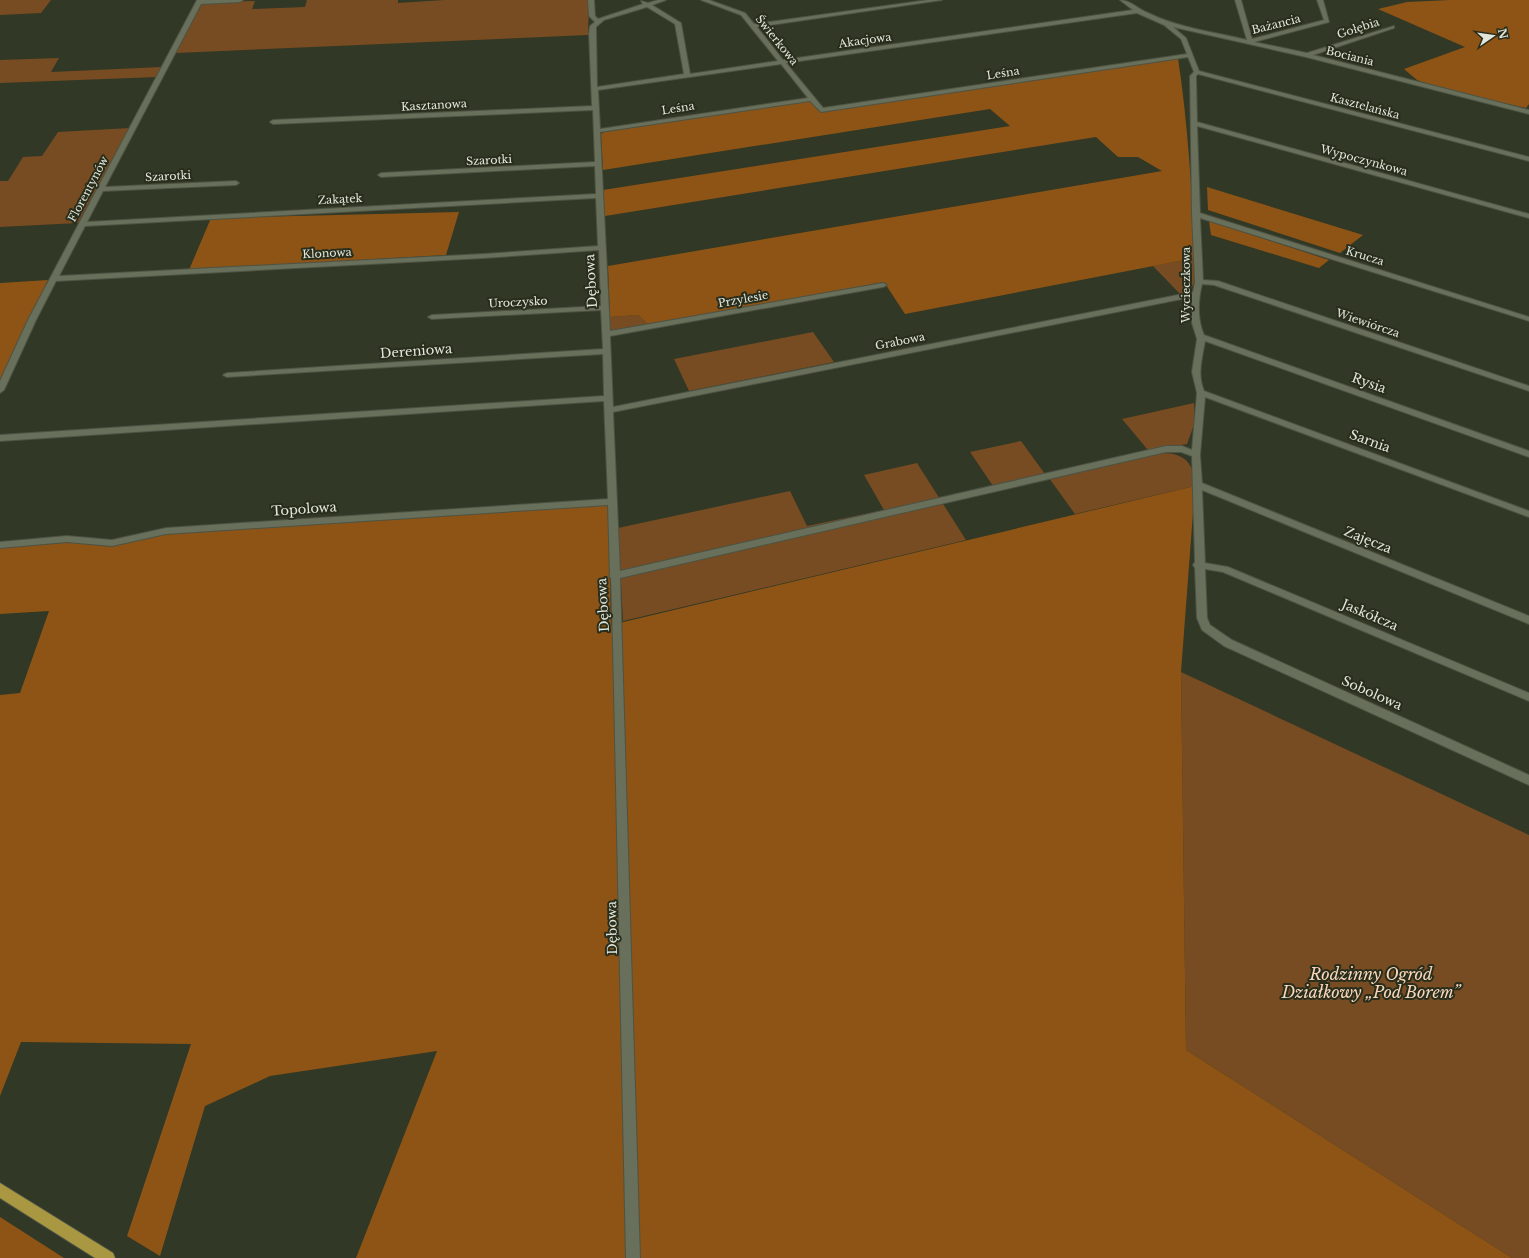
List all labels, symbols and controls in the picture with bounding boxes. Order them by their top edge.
street label: Bażancia [1250,11,1303,37]
street label: Świerkowa [753,12,802,69]
street label: Gołębia [1335,14,1382,41]
north arrow [1473,16,1513,56]
text: N [1495,27,1511,41]
street label: Akacjowa [837,29,893,51]
street label: Bociania [1325,43,1376,69]
street label: Leśna [986,63,1021,82]
street label: Kasztelańska [1329,90,1402,122]
street label: Kasztanowa [401,96,468,114]
street label: Leśna [661,98,696,117]
street label: Wypoczynkowa [1318,141,1410,179]
street label: Szarotki [466,152,513,168]
street label: Florentynów [65,153,111,224]
street label: Szarotki [145,168,192,184]
street label: Zakątek [317,191,363,207]
street label: Krucza [1344,244,1387,269]
street label: Klonowa [302,245,353,261]
street label: Wycieczkowa [1179,246,1193,324]
street label: Dębowa [581,253,601,308]
street label: Przylesie [717,288,769,310]
street label: Uroczysko [488,293,548,311]
street label: Wiewiórcza [1333,305,1402,341]
street label: Grabowa [874,329,927,353]
street label: Dereniowa [379,340,453,362]
street label: Rysia [1349,369,1389,397]
street label: Sarnia [1347,426,1394,457]
street label: Topolowa [271,498,338,520]
street label: Zajęcza [1342,523,1395,558]
street label: Dębowa [593,577,613,632]
street label: Jaskółcza [1337,595,1401,635]
street label: Sobolowa [1339,672,1406,714]
street label: Dębowa [603,900,621,955]
park label: Rodzinny Ogród Działkowy „Pod Borem” [1281,964,1462,1002]

